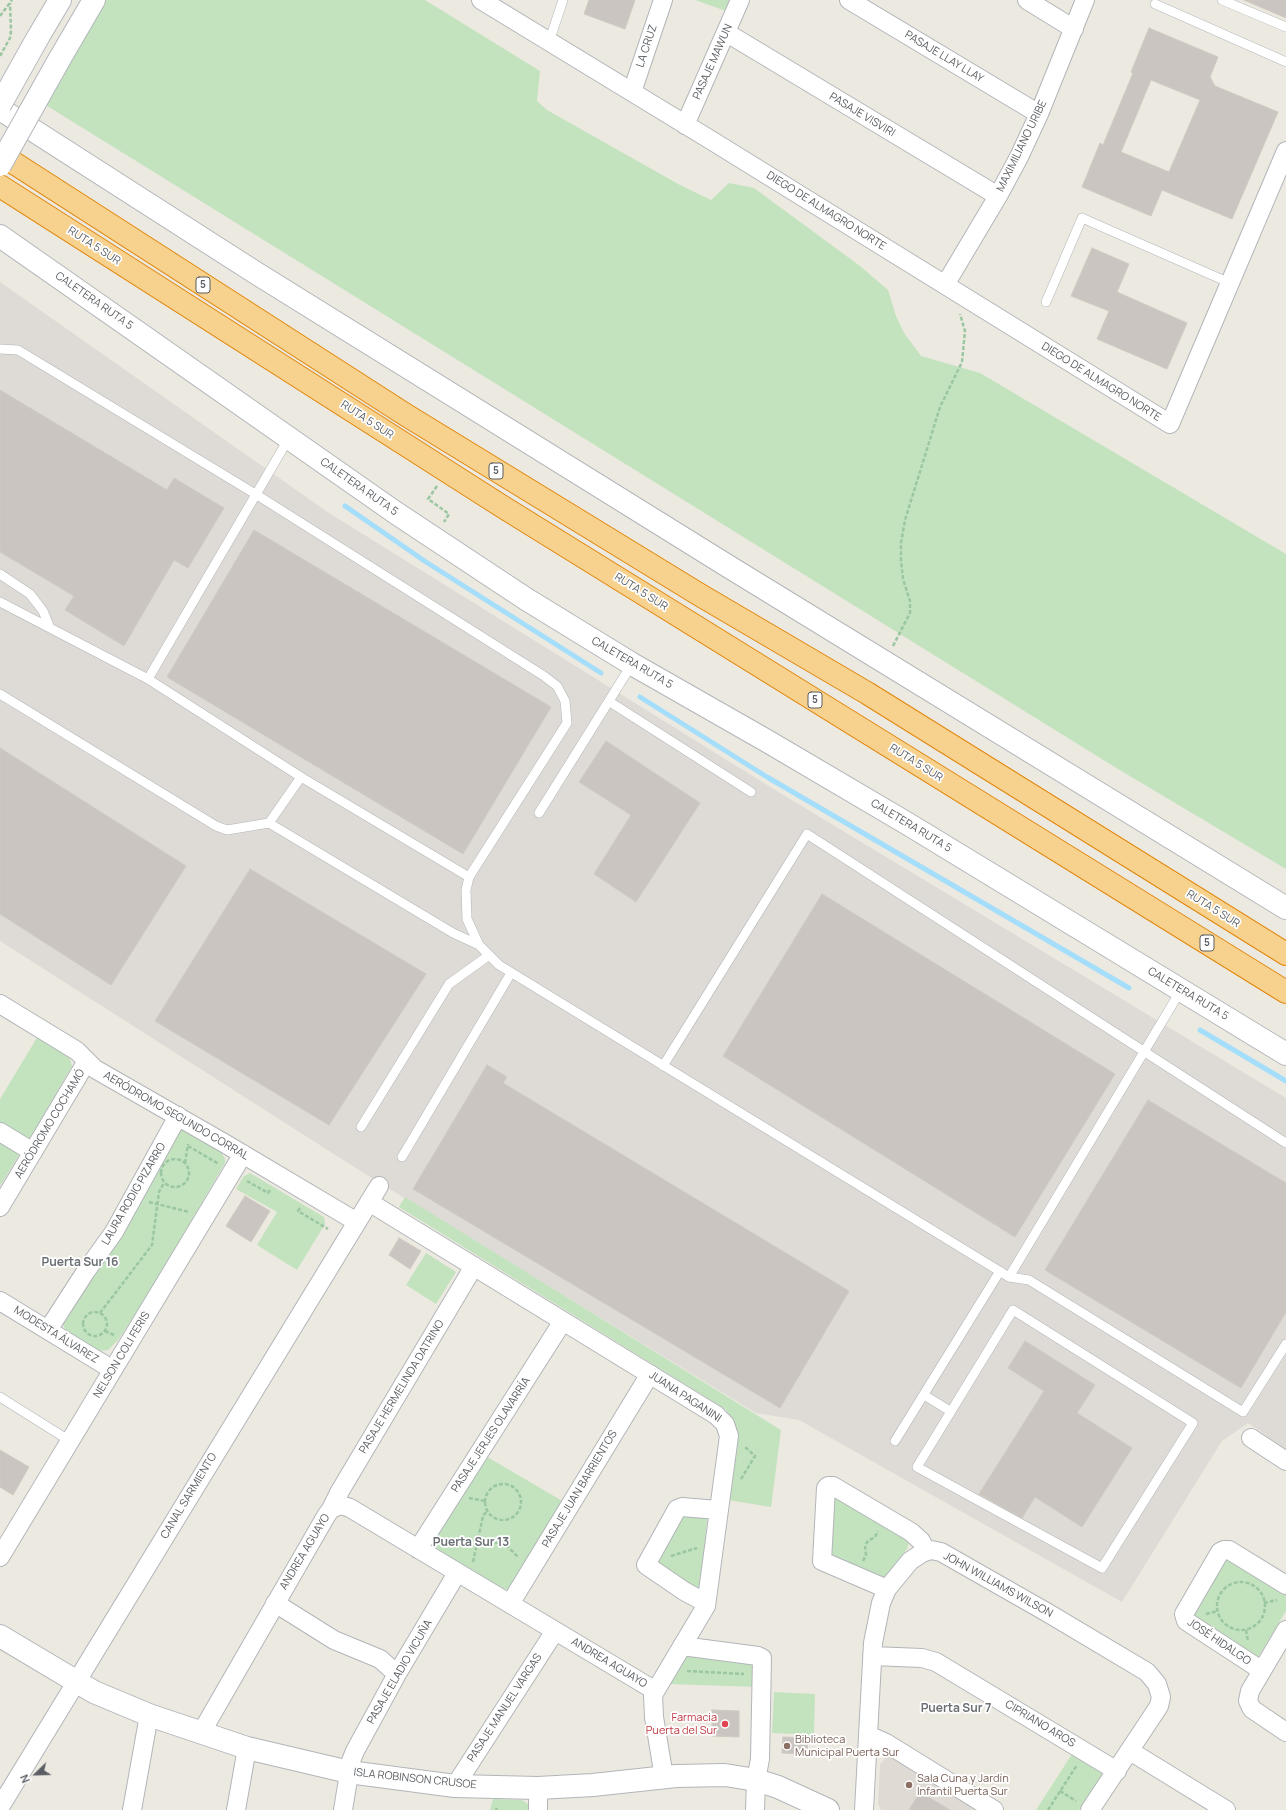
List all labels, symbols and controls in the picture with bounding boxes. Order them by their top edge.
street label: PASAJE MAWUN [690,22,736,102]
street label: LA CRUZ [634,23,660,69]
street label: PASAJE LLAY LLAY [902,28,986,86]
street label: PASAJE VISVIRI [827,90,897,140]
street label: MAXIMILIANO URIBE [994,98,1050,194]
street label: DIEGO DE ALMAGRO NORTE [764,169,888,253]
street label: RUTA 5 SUR [65,224,123,268]
street label: CALETERA RUTA 5 [53,269,135,333]
road number: 5 [196,277,210,293]
street label: DIEGO DE ALMAGRO NORTE [1039,340,1163,424]
street label: RUTA 5 SUR [338,398,396,442]
street label: CALETERA RUTA 5 [318,455,400,519]
road number: 5 [489,463,503,479]
street label: RUTA 5 SUR [612,570,670,614]
street label: CALETERA RUTA 5 [589,634,675,692]
road number: 5 [808,692,822,708]
street label: RUTA 5 SUR [887,741,945,785]
street label: CALETERA RUTA 5 [868,797,954,855]
street label: RUTA 5 SUR [1184,887,1242,931]
road number: 5 [1200,935,1214,951]
street label: CALETERA RUTA 5 [1145,965,1231,1023]
street label: AERÓDROMO COCHAMÓ [12,1067,88,1181]
street label: AERÓDROMO SEGUNDO CORRAL [101,1069,251,1163]
street label: LAURA RODIG PIZARRO [99,1141,169,1247]
district label: Puerta Sur 16 [42,1256,118,1270]
street label: MODESTA ÁLVAREZ [11,1304,101,1366]
street label: NELSON COLI FERIS [91,1310,153,1400]
street label: PASAJE HERMELINDA DATRINO [357,1318,447,1456]
street label: JUANA PAGANINI [646,1369,724,1425]
street label: PASAJE JERJES OLAVARRÍA [449,1375,533,1495]
street label: PASAJE JUAN BARRIENTOS [540,1428,620,1550]
street label: CANAL SARMIENTO [158,1451,220,1541]
street label: ANDREA AGUAYO [277,1512,333,1592]
district label: Puerta Sur 13 [433,1536,509,1550]
street label: JOHN WILLIAMS WILSON [941,1549,1055,1621]
street label: JOSÉ HIDALGO [1185,1616,1253,1668]
street label: PASAJE ELADIO VICUÑA [365,1617,435,1727]
street label: ANDREA AGUAYO [569,1635,649,1691]
street label: PASAJE MANUEL VARGAS [465,1651,545,1765]
street label: CIPRIANO AROS [1002,1698,1078,1750]
district label: Puerta Sur 7 [921,1702,991,1716]
place label: Farmacia Puerta del Sur [646,1711,717,1737]
marker: Farmacia Puerta del Sur [720,1719,730,1729]
place label: Biblioteca Municipal Puerta Sur [795,1733,899,1759]
marker: Biblioteca Municipal Puerta Sur [782,1741,792,1751]
north arrow [16,1754,56,1794]
street label: ISLA ROBINSON CRUSOE [353,1766,477,1792]
text: N [16,1772,33,1785]
place label: Sala Cuna y Jardín Infantíl Puerta Sur [917,1772,1009,1798]
marker: Sala Cuna y Jardín Infantíl Puerta Sur [904,1780,914,1790]

